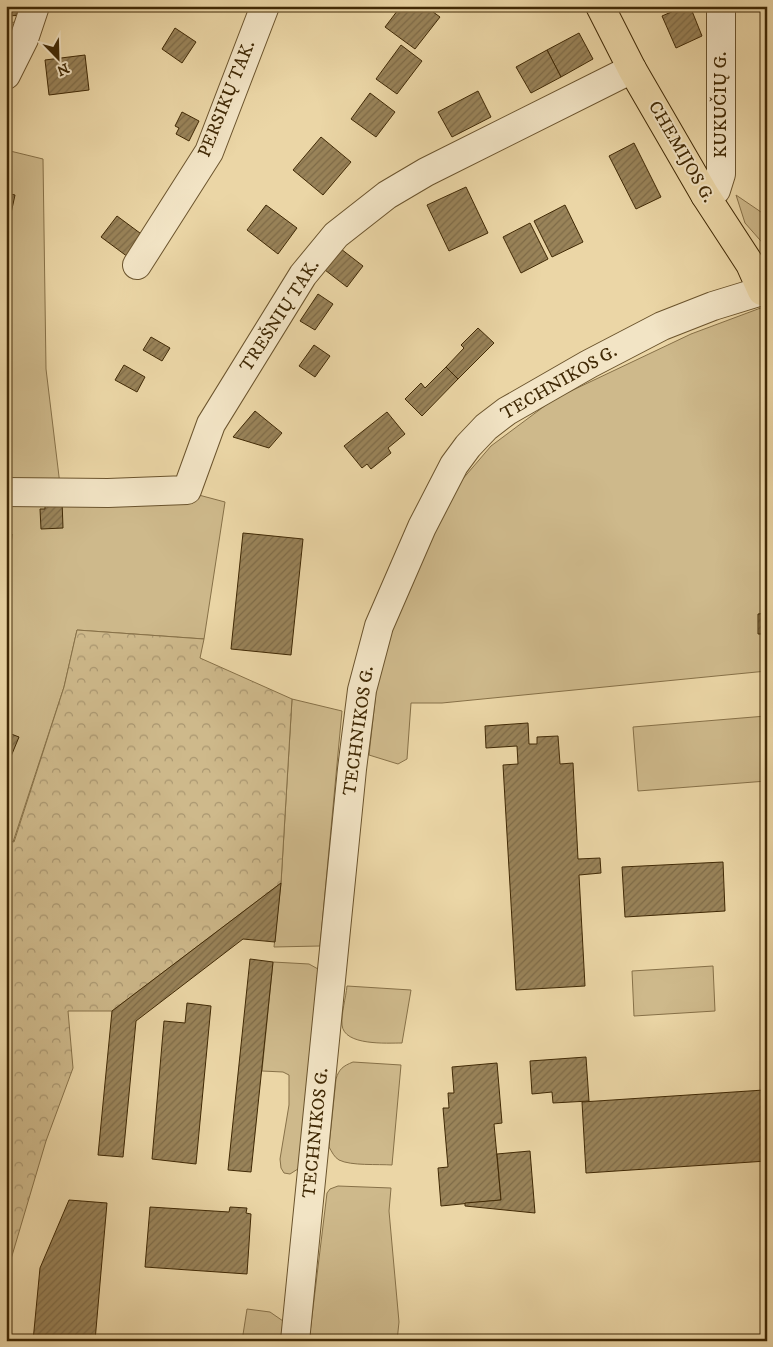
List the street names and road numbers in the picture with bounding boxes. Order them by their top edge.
street label: PERSIKŲ TAK. [194,37,260,161]
street label: KUKUČIŲ G. [709,52,732,158]
street label: CHEMIJOS G. [643,97,719,207]
street label: TREŠNIŲ TAK. [235,255,324,376]
street label: TECHNIKOS G. [497,341,621,425]
street label: TECHNIKOS G. [339,665,379,797]
street label: TECHNIKOS G. [298,1067,334,1199]

